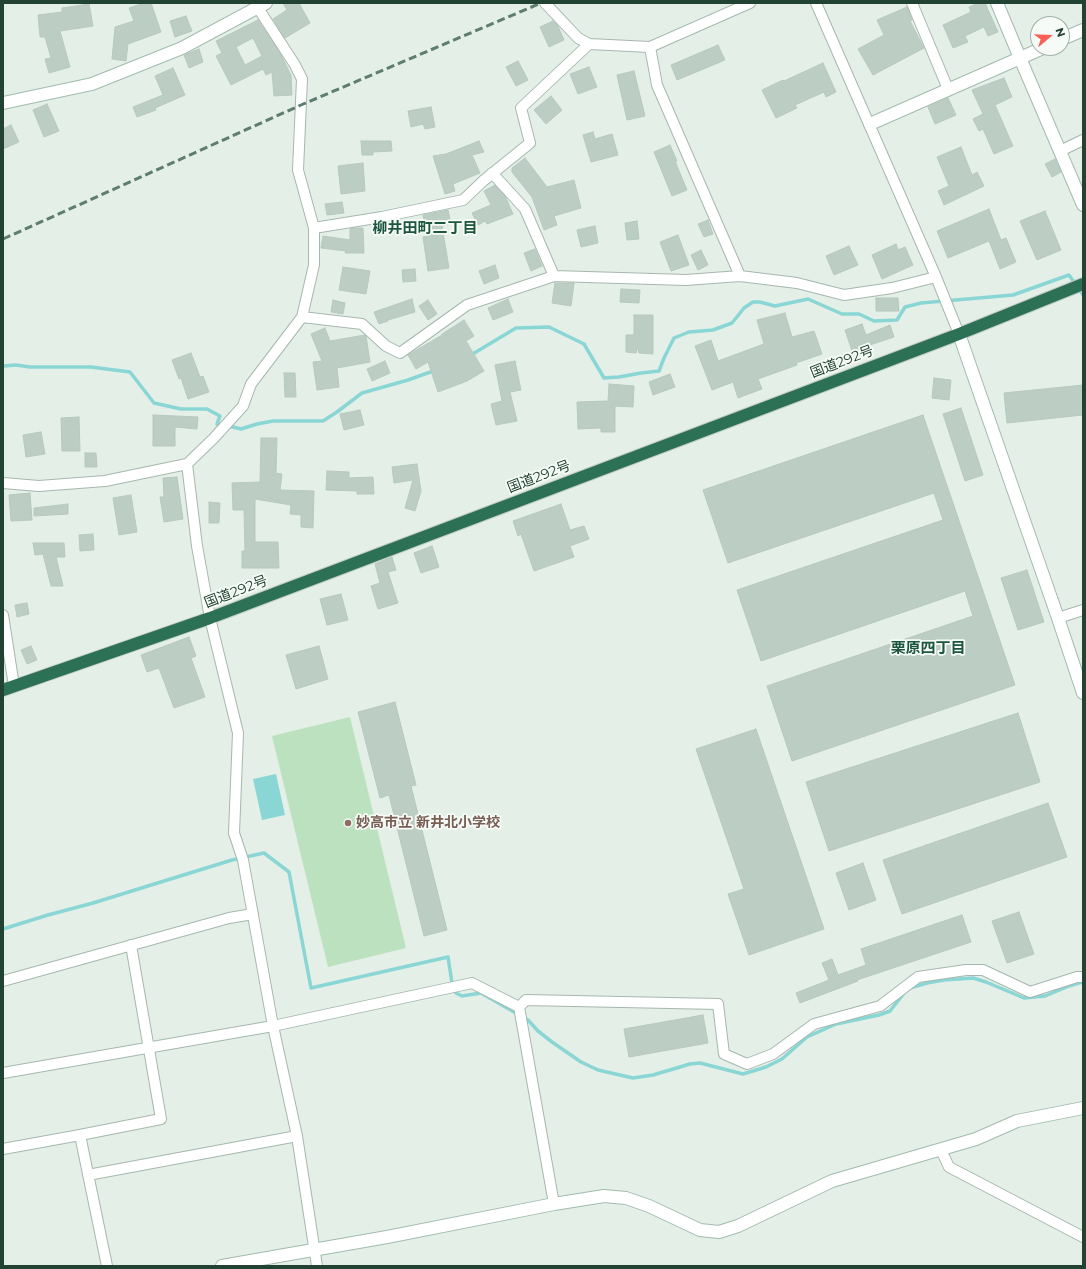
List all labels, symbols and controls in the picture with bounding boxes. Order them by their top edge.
north arrow [1030,16,1070,56]
text: N [1052,26,1068,39]
district label: 柳井田町二丁目 [373,220,477,238]
street label: 国道292号 [808,342,876,382]
street label: 国道292号 [505,457,573,497]
street label: 国道292号 [202,572,270,612]
district label: 栗原四丁目 [891,640,965,658]
place label: 妙高市立 新井北小学校 [356,815,500,831]
marker: 妙高市立 新井北小学校 [343,818,353,828]

